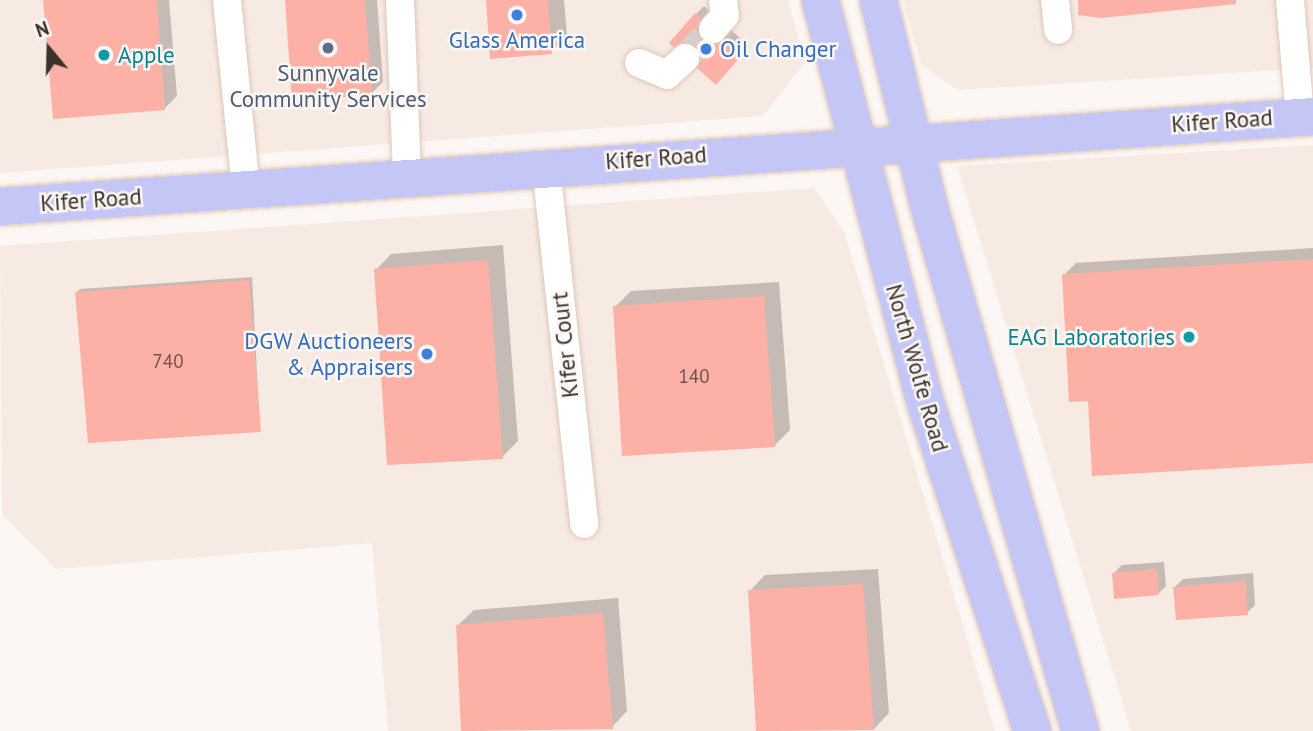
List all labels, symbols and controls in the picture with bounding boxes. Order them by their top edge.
marker: Glass America [509,7,525,23]
north arrow [14,14,84,84]
text: N [32,16,52,43]
place label: Glass America [448,26,586,54]
place label: Oil Changer [720,35,836,63]
marker: Sunnyvale Community Services [320,40,336,56]
place label: Apple [118,41,175,69]
marker: Oil Changer [698,41,714,57]
marker: Apple [96,47,112,63]
place label: Sunnyvale Community Services [229,59,427,113]
street label: Kifer Road [1170,104,1274,138]
street label: Kifer Road [604,141,708,175]
street label: Kifer Road [39,183,143,217]
street label: North Wolfe Road [880,281,954,455]
street label: Kifer Court [546,291,584,399]
place label: EAG Laboratories [1008,323,1175,351]
place label: DGW Auctioneers & Appraisers [243,327,413,381]
marker: EAG Laboratories [1181,329,1197,345]
marker: DGW Auctioneers & Appraisers [419,346,435,362]
house number: 740 [152,351,184,373]
house number: 140 [678,366,710,388]

